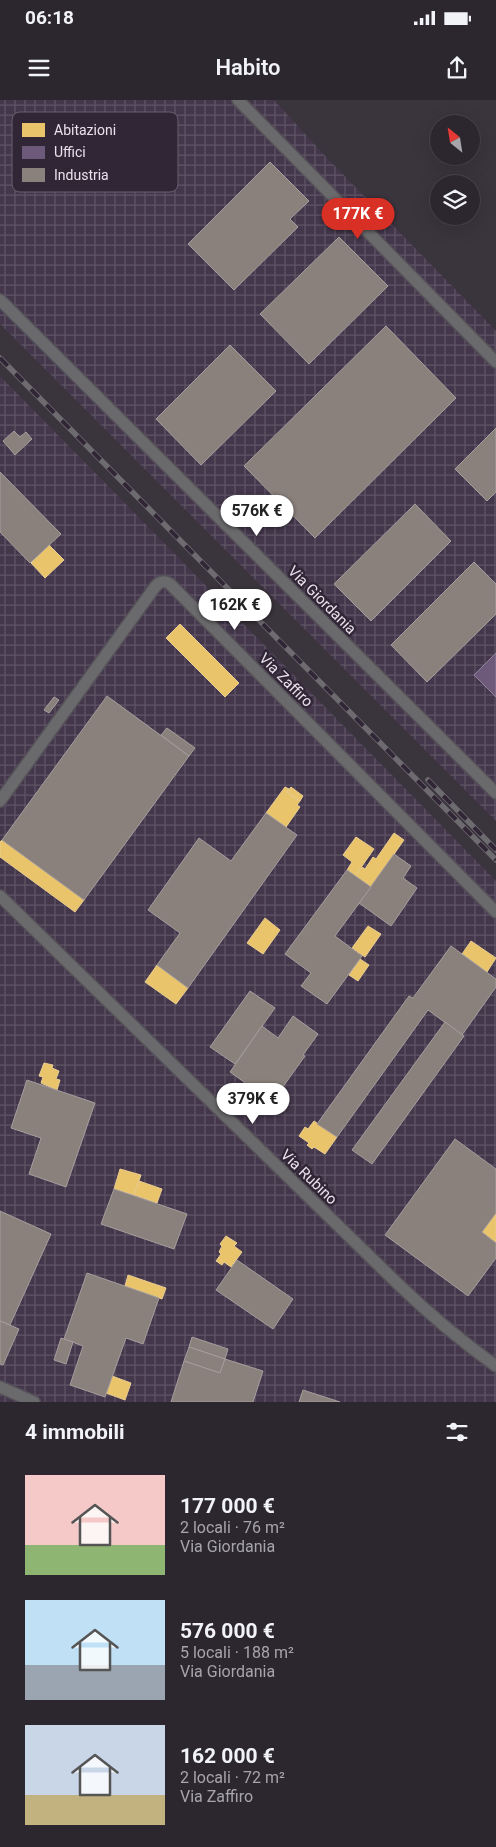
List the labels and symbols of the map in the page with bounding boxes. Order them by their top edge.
legend [12,112,178,192]
north arrow [430,115,480,165]
text: Abitazioni [54,122,116,138]
text: Uffici [54,144,86,160]
text: Industria [54,167,109,183]
pin: 177K € [317,198,399,240]
pin: 576K € [216,494,298,537]
street label: Via Giordania [284,562,360,638]
pin: 162K € [194,588,276,631]
street label: Via Zaffiro [255,649,317,711]
pin: 379K € [212,1082,294,1125]
street label: Via Rubino [277,1146,341,1208]

